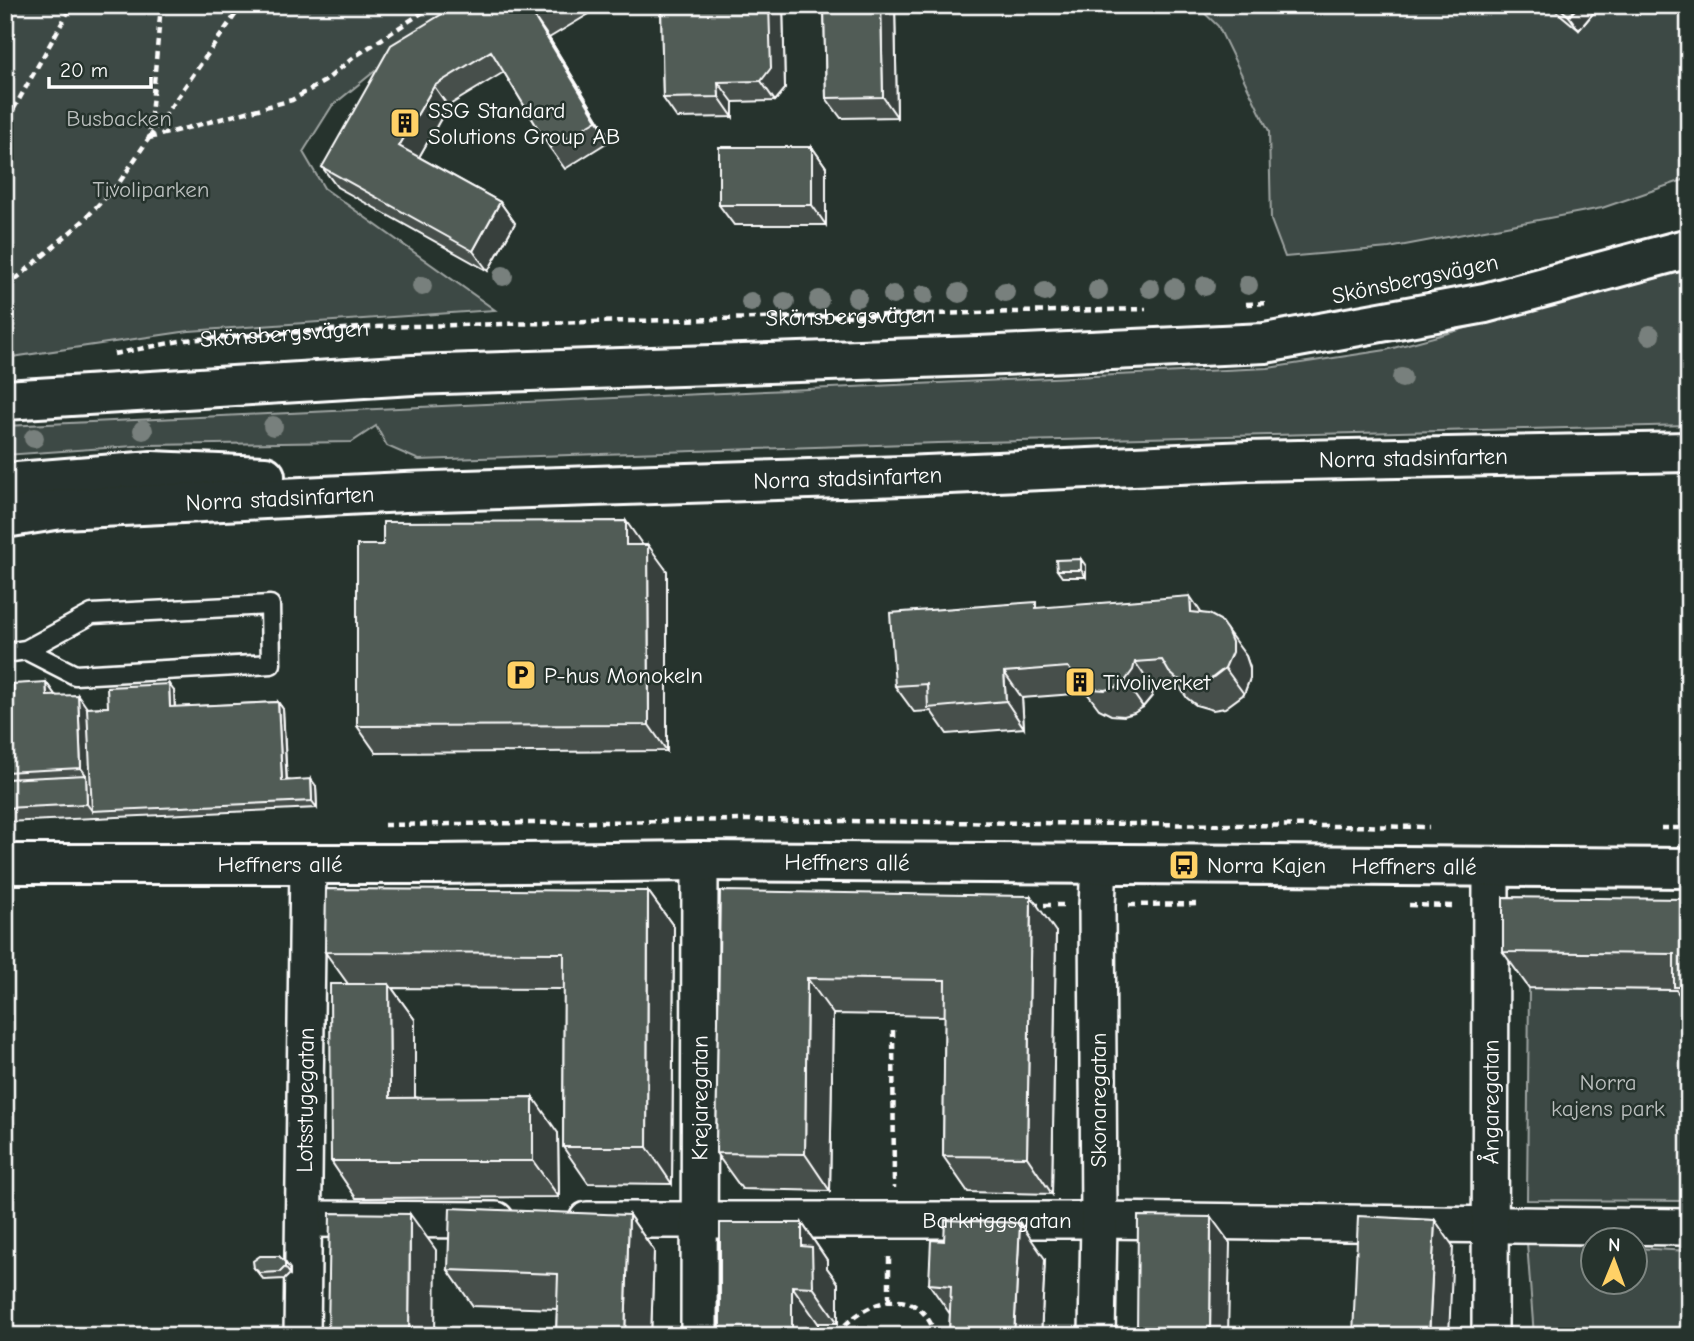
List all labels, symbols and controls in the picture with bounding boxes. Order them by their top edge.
scale bar [49,46,150,90]
text: 20 m [60,58,108,82]
place label: SSG Standard Solutions Group AB [428,97,620,150]
park label: Busbacken [66,105,172,132]
building icon: SSG Standard Solutions Group AB [388,106,422,140]
park label: Tivoliparken [93,176,209,203]
street label: Skönsbergsvägen [1329,248,1501,310]
street label: Skönsbergsvägen [765,300,935,331]
street label: Skönsbergsvägen [199,314,370,352]
street label: Norra stadsinfarten [1318,442,1508,473]
street label: Norra stadsinfarten [753,461,943,494]
street label: Norra stadsinfarten [185,480,375,516]
parking icon: P-hus Monokeln [504,658,538,692]
place label: P-hus Monokeln [544,662,703,689]
building icon: Tivoliverket [1063,665,1097,699]
place label: Tivoliverket [1103,669,1212,696]
street label: Heffners allé [784,848,910,876]
bus stop icon: Norra Kajen [1167,848,1201,882]
street label: Heffners allé [217,851,343,878]
place label: Norra Kajen [1207,852,1326,879]
street label: Heffners allé [1351,852,1477,880]
street label: Lotsstugegatan [291,1027,319,1173]
street label: Skonaregatan [1085,1033,1112,1167]
street label: Krejaregatan [686,1035,713,1161]
street label: Ångaregatan [1476,1039,1504,1165]
park label: Norra kajens park [1551,1069,1665,1122]
street label: Barkriggsgatan [922,1207,1072,1234]
north arrow [1578,1226,1648,1296]
text: N [1608,1234,1621,1256]

